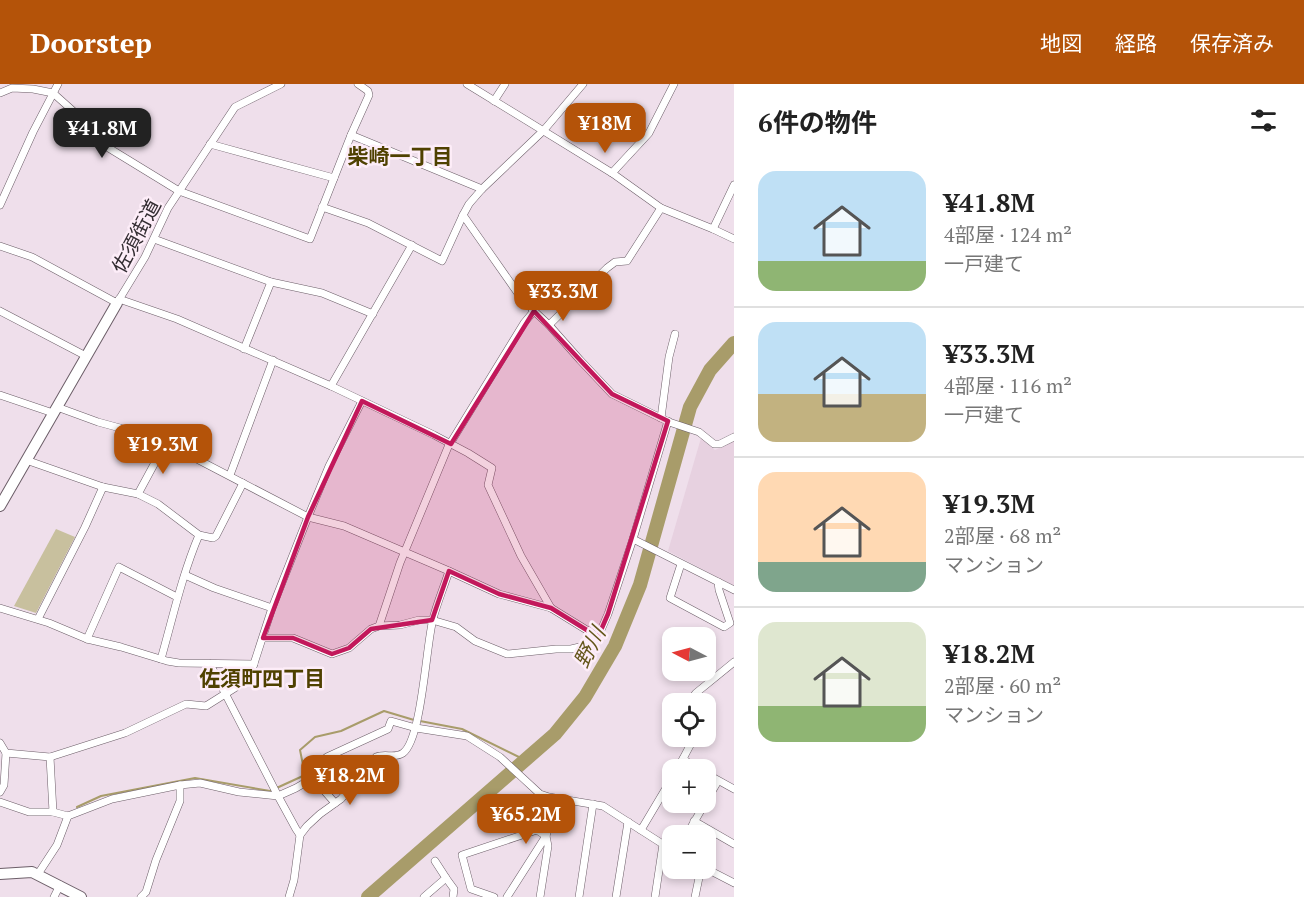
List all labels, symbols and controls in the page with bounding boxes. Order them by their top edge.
text: Doorstep [30,24,152,61]
text: 地図 [1040,29,1082,57]
text: 経路 [1115,29,1157,57]
text: 保存済み [1190,29,1274,57]
pin: ¥18M [569,103,641,154]
icon: filters [1247,104,1280,137]
text: 6件の物件 [758,105,877,139]
pin: ¥41.8M [53,108,151,159]
text: ¥18M [579,109,631,136]
text: ¥41.8M [67,114,137,141]
district label: 柴崎一丁目 [348,142,453,170]
text: ¥41.8M [944,185,1035,219]
street label: 佐須街道 [105,194,167,278]
icon: home [806,195,878,267]
text: 4部屋 · 124 m² [944,221,1072,248]
text: 一戸建て [944,250,1024,277]
pin: ¥33.3M [514,271,612,322]
text: ¥33.3M [528,277,598,304]
text: ¥33.3M [944,336,1035,370]
icon: home [806,346,878,418]
text: 4部屋 · 116 m² [944,372,1072,399]
text: 一戸建て [944,401,1024,428]
pin: ¥19.3M [114,424,212,475]
text: ¥19.3M [128,430,198,457]
text: ¥19.3M [944,486,1035,520]
icon: home [806,496,878,568]
text: 2部屋 · 68 m² [944,522,1061,549]
text: マンション [944,551,1044,578]
water label: 野川 [567,620,612,672]
north arrow [662,627,716,681]
map controls [662,627,716,879]
text: ¥18.2M [944,636,1035,670]
icon: home [806,646,878,718]
district label: 佐須町四丁目 [199,664,325,692]
text: 2部屋 · 60 m² [944,672,1061,699]
button: locate [662,693,716,747]
text: マンション [944,701,1044,728]
pin: ¥18.2M [301,755,399,806]
button: + [662,759,716,813]
text: ¥18.2M [315,761,385,788]
pin: ¥65.2M [477,794,575,845]
text: ¥65.2M [491,800,561,827]
button: − [662,825,716,879]

